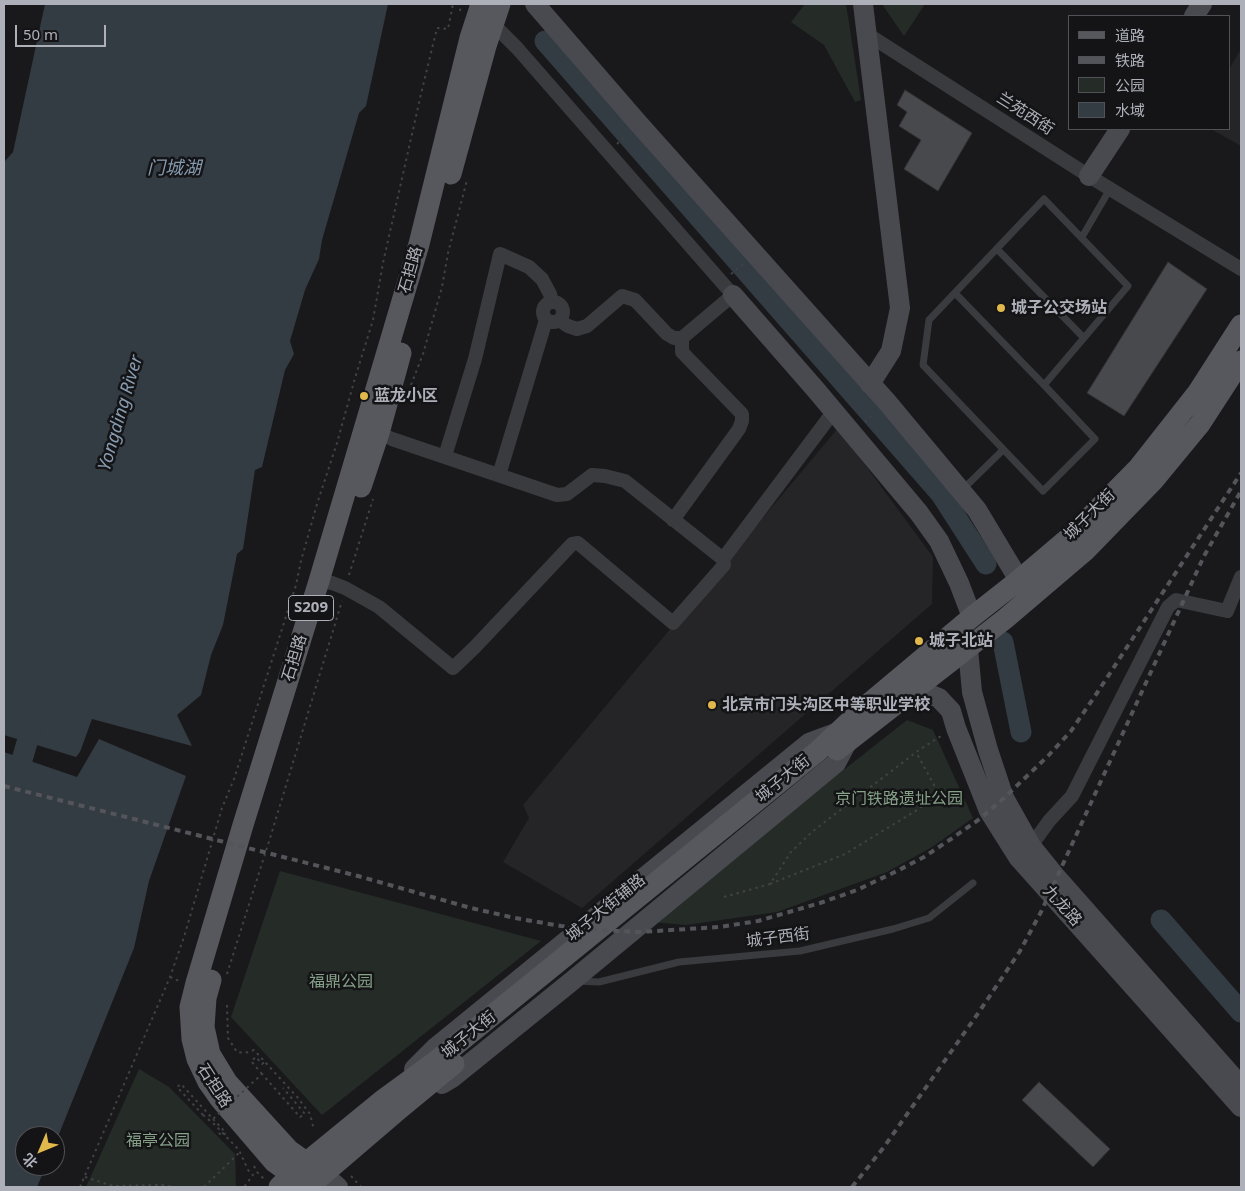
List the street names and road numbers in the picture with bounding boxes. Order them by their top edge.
street label: 兰苑西街 [993,89,1057,139]
street label: 石担路 [395,244,427,296]
street label: 城子大街 [1061,486,1119,544]
road number: S209 [288,596,334,620]
street label: 石担路 [279,632,311,684]
street label: 城子大街 [752,751,814,807]
street label: 城子大街辅路 [563,870,649,946]
street label: 九龙路 [1039,882,1085,930]
street label: 城子西街 [745,925,811,951]
street label: 城子大街 [438,1007,500,1063]
street label: 石担路 [193,1061,235,1111]

